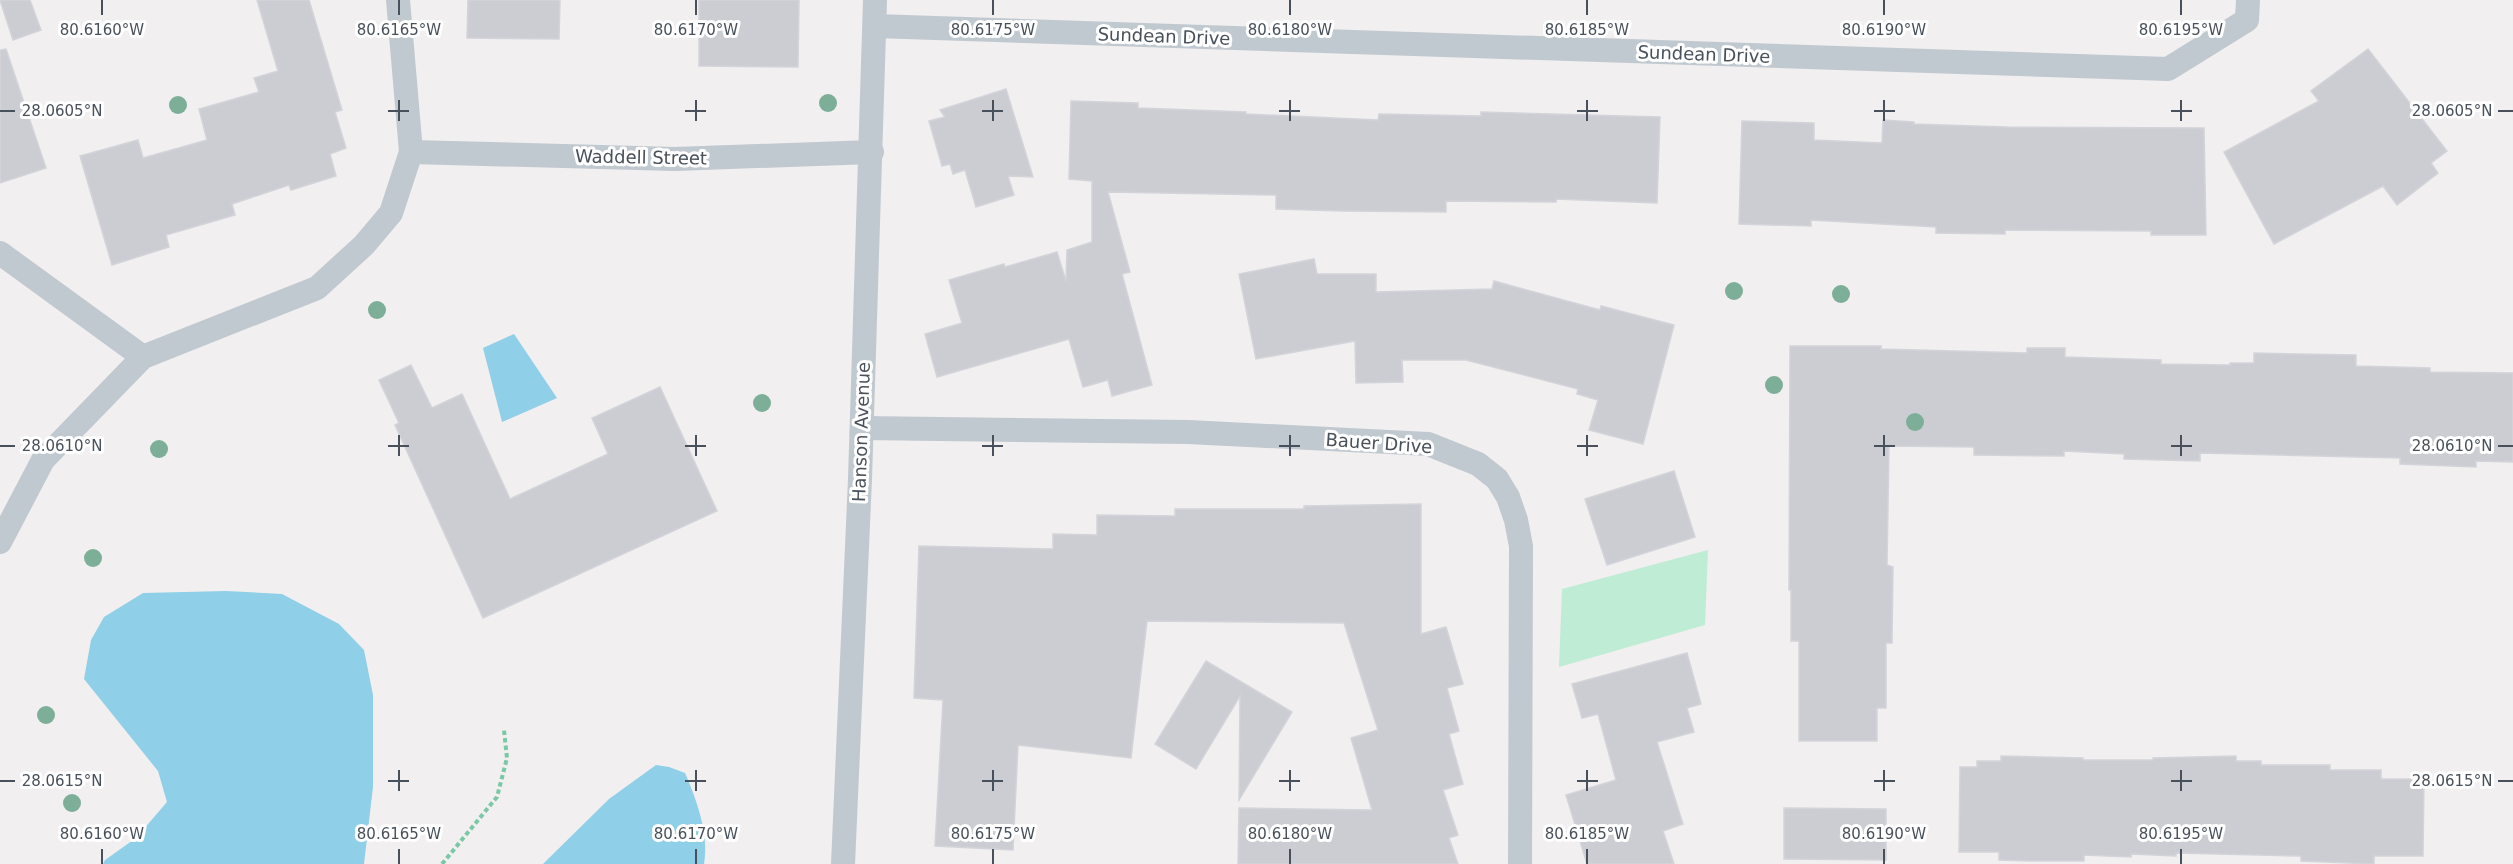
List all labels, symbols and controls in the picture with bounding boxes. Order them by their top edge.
text: 80.6160°W [60,21,144,39]
text: 80.6165°W [357,21,441,39]
text: 80.6170°W [654,21,738,39]
text: 80.6175°W [951,21,1035,39]
text: 80.6180°W [1248,21,1332,39]
text: 80.6185°W [1545,21,1629,39]
text: 80.6190°W [1842,21,1926,39]
text: 80.6195°W [2139,21,2223,39]
street label: Sundean Drive [1097,23,1231,49]
street label: Sundean Drive [1637,41,1771,67]
text: 28.0605°N [22,102,102,120]
text: 28.0605°N [2412,102,2492,120]
street label: Waddell Street [575,145,707,169]
street label: Hanson Avenue [848,361,874,503]
street label: Bauer Drive [1325,429,1433,457]
text: 28.0610°N [22,437,102,455]
text: 28.0610°N [2412,437,2492,455]
text: 28.0615°N [22,772,102,790]
text: 28.0615°N [2412,772,2492,790]
text: 80.6160°W [60,825,144,843]
text: 80.6165°W [357,825,441,843]
text: 80.6170°W [654,825,738,843]
text: 80.6175°W [951,825,1035,843]
text: 80.6180°W [1248,825,1332,843]
text: 80.6185°W [1545,825,1629,843]
text: 80.6190°W [1842,825,1926,843]
text: 80.6195°W [2139,825,2223,843]

